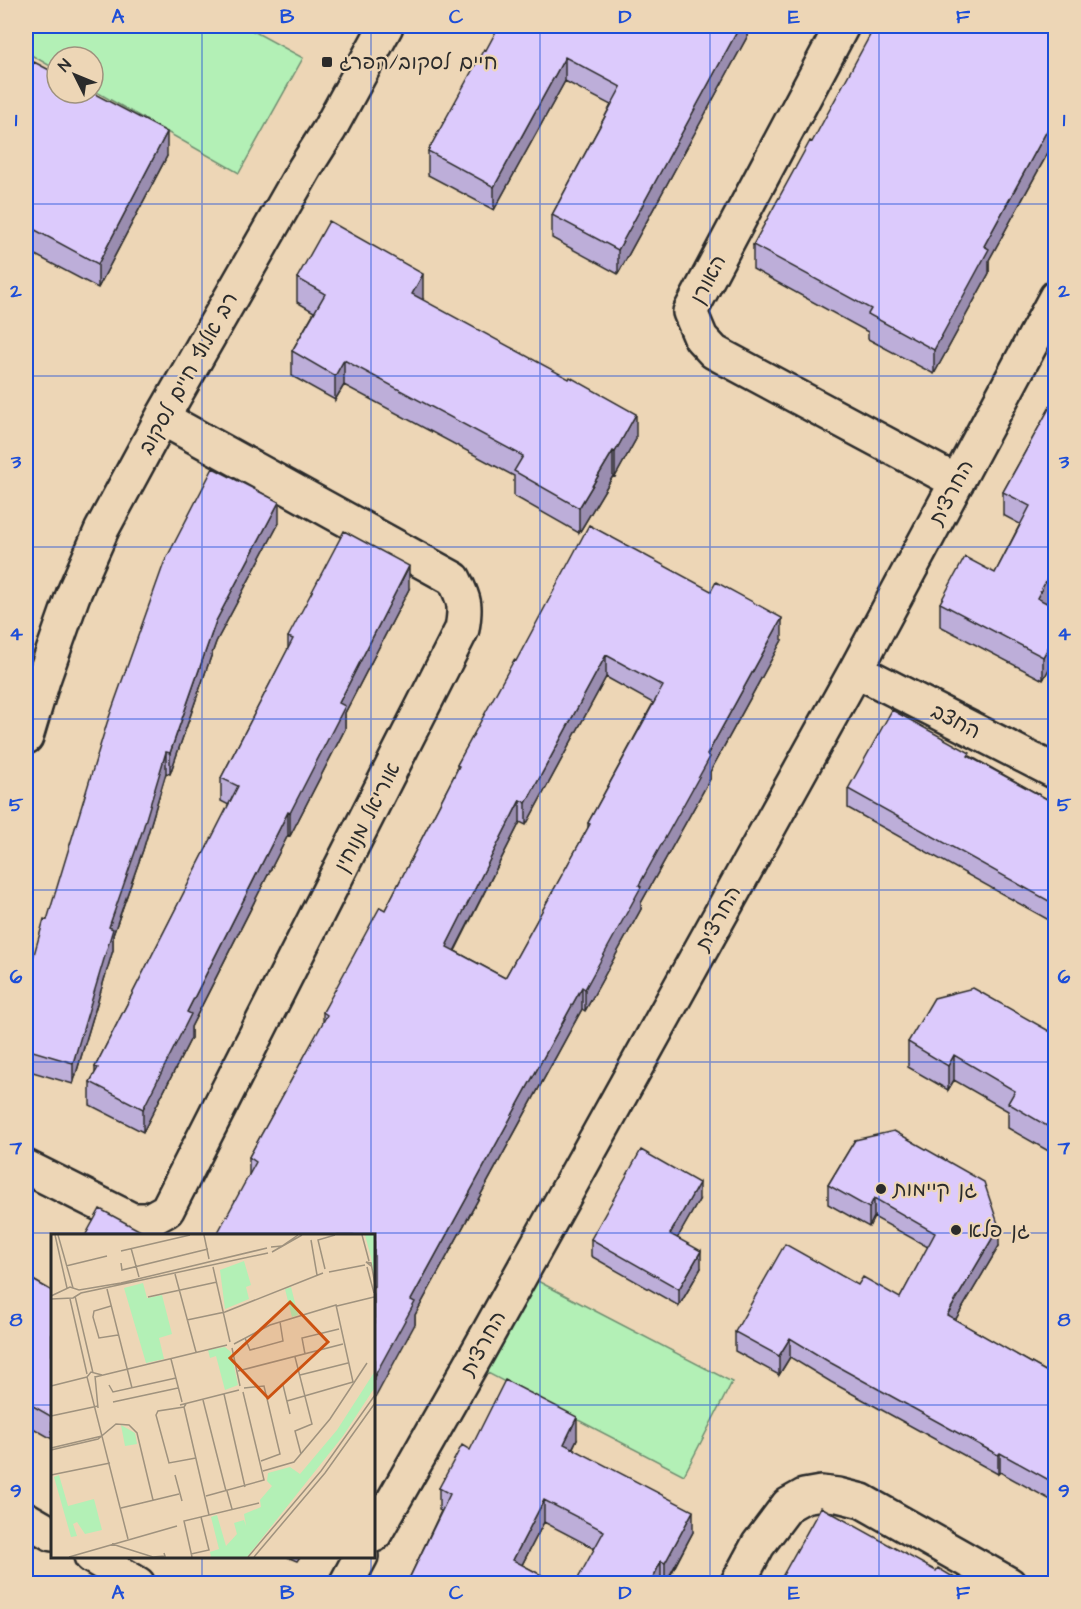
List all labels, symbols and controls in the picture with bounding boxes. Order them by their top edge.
text: A [112,3,125,31]
text: B [280,3,295,31]
text: C [449,3,464,31]
text: D [619,3,632,31]
text: E [788,3,800,31]
text: F [956,3,971,31]
north arrow [45,45,105,105]
place label: חיים לסקוב/הפרג [339,48,498,77]
text: N [53,54,76,77]
marker: חיים לסקוב/הפרג [320,55,334,69]
text: 1 [15,106,18,134]
text: 1 [1063,106,1066,134]
street label: האורן [683,250,733,309]
text: 2 [9,277,22,305]
text: 2 [1057,277,1070,305]
street label: רב אלוף חיים לסקוב [132,287,245,459]
text: 3 [10,448,22,476]
text: 3 [1058,448,1070,476]
street label: החרצית [922,454,981,531]
text: 4 [9,620,23,648]
text: 4 [1057,620,1071,648]
street label: החצב [926,697,985,746]
street label: אוריאל מנוחין [327,757,408,877]
text: 5 [9,791,24,819]
text: 5 [1057,791,1072,819]
street label: החרצית [688,880,748,957]
text: 6 [10,963,23,991]
text: 6 [1058,963,1071,991]
text: 7 [9,1134,23,1162]
text: 7 [1057,1134,1071,1162]
place label: גן קיימות [891,1175,977,1204]
marker: גן קיימות [874,1182,888,1196]
place label: גן פלא [968,1216,1030,1245]
marker: גן פלא [949,1223,963,1237]
inset map [51,1234,375,1558]
street label: החרצית [453,1305,513,1382]
text: 8 [10,1306,23,1334]
text: 8 [1058,1306,1071,1334]
text: 9 [10,1477,22,1505]
text: 9 [1058,1477,1070,1505]
text: A [112,1579,125,1607]
text: B [280,1579,295,1607]
text: C [449,1579,464,1607]
text: D [619,1579,632,1607]
text: E [788,1579,800,1607]
text: F [956,1579,971,1607]

